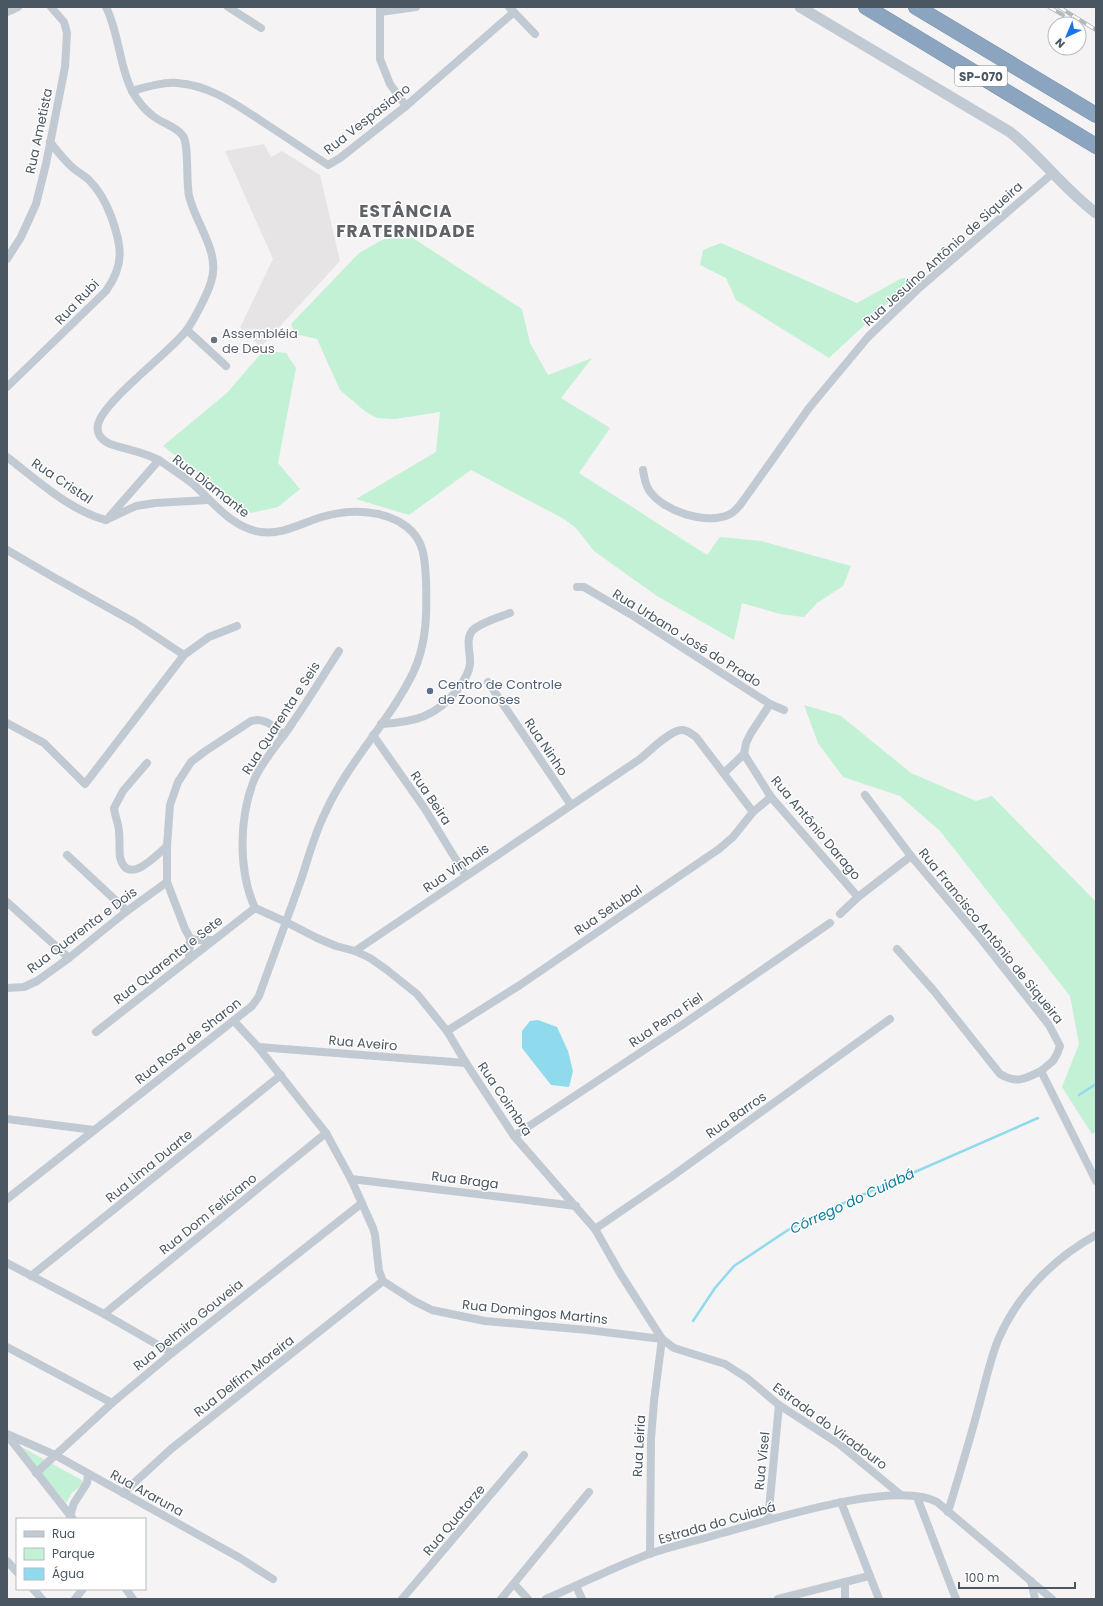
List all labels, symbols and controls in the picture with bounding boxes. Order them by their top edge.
north arrow [1047,16,1087,56]
text: N [1052,35,1069,52]
road number: SP-070 [955,66,1007,86]
street label: Rua Vespasiano [320,79,414,159]
street label: Rua Ametista [21,87,57,175]
street label: Rua Jesuíno Antônio de Siqueira [859,177,1027,331]
district label: ESTÂNCIA FRATERNIDADE [336,199,476,243]
street label: Rua Rubi [50,275,104,329]
place label: Assembléia de Deus [222,324,298,358]
marker: Assembléia de Deus [209,335,219,345]
street label: Rua Diamante [169,450,253,522]
street label: Rua Cristal [28,454,96,508]
street label: Rua Urbano José do Prado [609,584,765,692]
street label: Rua Quarenta e Seis [237,658,325,778]
place label: Centro de Controle de Zoonoses [438,675,562,709]
marker: Centro de Controle de Zoonoses [425,686,435,696]
street label: Rua Ninho [520,714,572,780]
street label: Rua Beira [406,767,456,829]
street label: Rua Antônio Darago [767,772,865,884]
street label: Rua Vinhais [419,839,493,897]
street label: Rua Francisco Antônio de Siqueira [914,844,1068,1028]
street label: Rua Setubal [570,880,646,940]
street label: Rua Quarenta e Dois [23,882,141,978]
street label: Rua Quarenta e Sete [109,911,227,1009]
street label: Rua Pena Fiel [625,988,707,1052]
street label: Rua Rosa de Sharon [131,993,245,1089]
street label: Rua Aveiro [328,1031,398,1055]
street label: Rua Coimbra [473,1058,537,1140]
street label: Rua Barros [702,1087,770,1143]
street label: Rua Lima Duarte [101,1125,197,1207]
water label: Córrego do Cuiabá [786,1163,918,1239]
street label: Rua Braga [430,1166,500,1194]
street label: Rua Dom Felíciano [155,1169,261,1259]
street label: Rua Delmiro Gouveia [129,1275,247,1375]
street label: Rua Domingos Martins [461,1295,609,1329]
street label: Rua Delfim Moreira [190,1331,298,1421]
street label: Estrada do Viradouro [769,1378,891,1474]
street label: Rua Leiria [628,1414,650,1478]
street label: Rua Visel [749,1431,775,1491]
street label: Rua Araruna [107,1465,187,1521]
street label: Rua Quatorze [419,1480,489,1560]
street label: Estrada do Cuiabá [656,1497,778,1549]
legend [16,1518,146,1590]
text: Rua [52,1525,75,1542]
text: Parque [52,1545,95,1562]
scale bar [959,1564,1075,1590]
text: Água [52,1565,84,1582]
text: 100 m [965,1569,999,1586]

